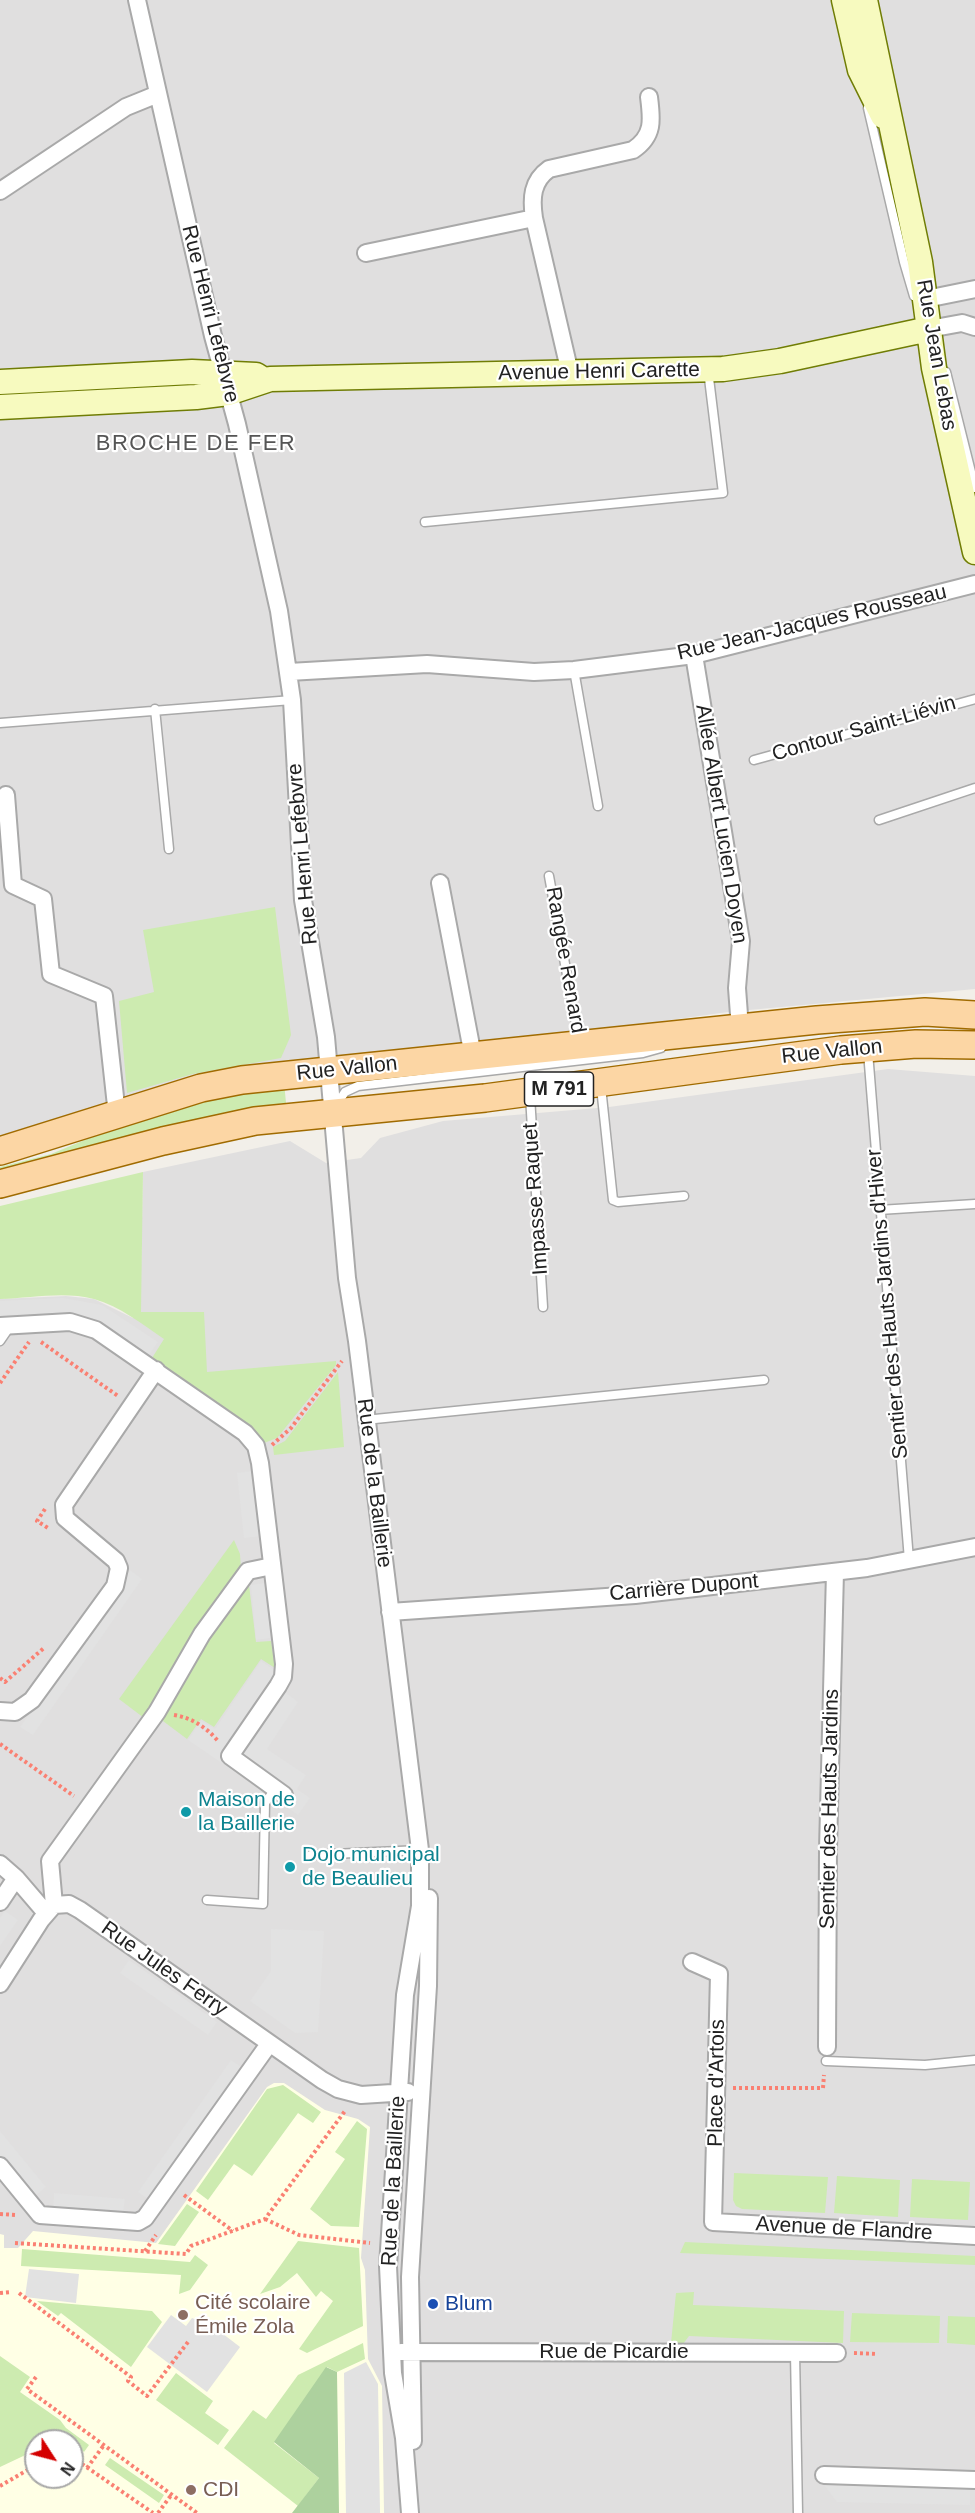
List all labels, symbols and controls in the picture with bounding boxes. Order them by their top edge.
street label: Rue Henri Lefebvre [176,223,244,405]
street label: Rue Jean Lebas [910,278,962,432]
street label: Avenue Henri Carette [498,358,700,386]
district label: BROCHE DE FER [96,431,296,457]
street label: Rue Jean-Jacques Rousseau [675,580,949,666]
street label: Contour Saint-Liévin [769,691,959,767]
street label: Allée Albert Lucien Doyen [690,703,752,945]
street label: Rue Henri Lefebvre [283,762,323,946]
street label: Rangée Renard [540,885,590,1035]
street label: Rue Vallon [780,1034,884,1070]
street label: Rue Vallon [295,1051,399,1087]
road number: M 791 [524,1072,594,1106]
street label: Impasse Raquet [518,1122,554,1276]
street label: Sentier des Hauts Jardins d'Hiver [862,1148,914,1460]
street label: Rue de la Baillerie [351,1397,397,1569]
street label: Carrière Dupont [608,1569,760,1607]
street label: Sentier des Hauts Jardins [815,1689,845,1929]
place label: Maison de la Baillerie [198,1787,295,1837]
marker: Maison de la Baillerie [179,1805,193,1819]
place label: Dojo municipal de Beaulieu [302,1842,440,1892]
marker: Dojo municipal de Beaulieu [283,1860,297,1874]
street label: Rue Jules Ferry [96,1916,232,2022]
street label: Place d'Artois [703,2019,731,2147]
street label: Rue de la Baillerie [377,2095,411,2267]
street label: Avenue de Flandre [755,2212,933,2246]
place label: Cité scolaire Émile Zola [195,2290,311,2340]
place label: Blum [445,2291,493,2317]
marker: Blum [426,2297,440,2311]
marker: Cité scolaire Émile Zola [176,2308,190,2322]
street label: Rue de Picardie [539,2339,689,2365]
north arrow [24,2429,84,2489]
text: N [57,2459,78,2478]
place label: CDI [203,2477,239,2503]
marker: CDI [184,2483,198,2497]

